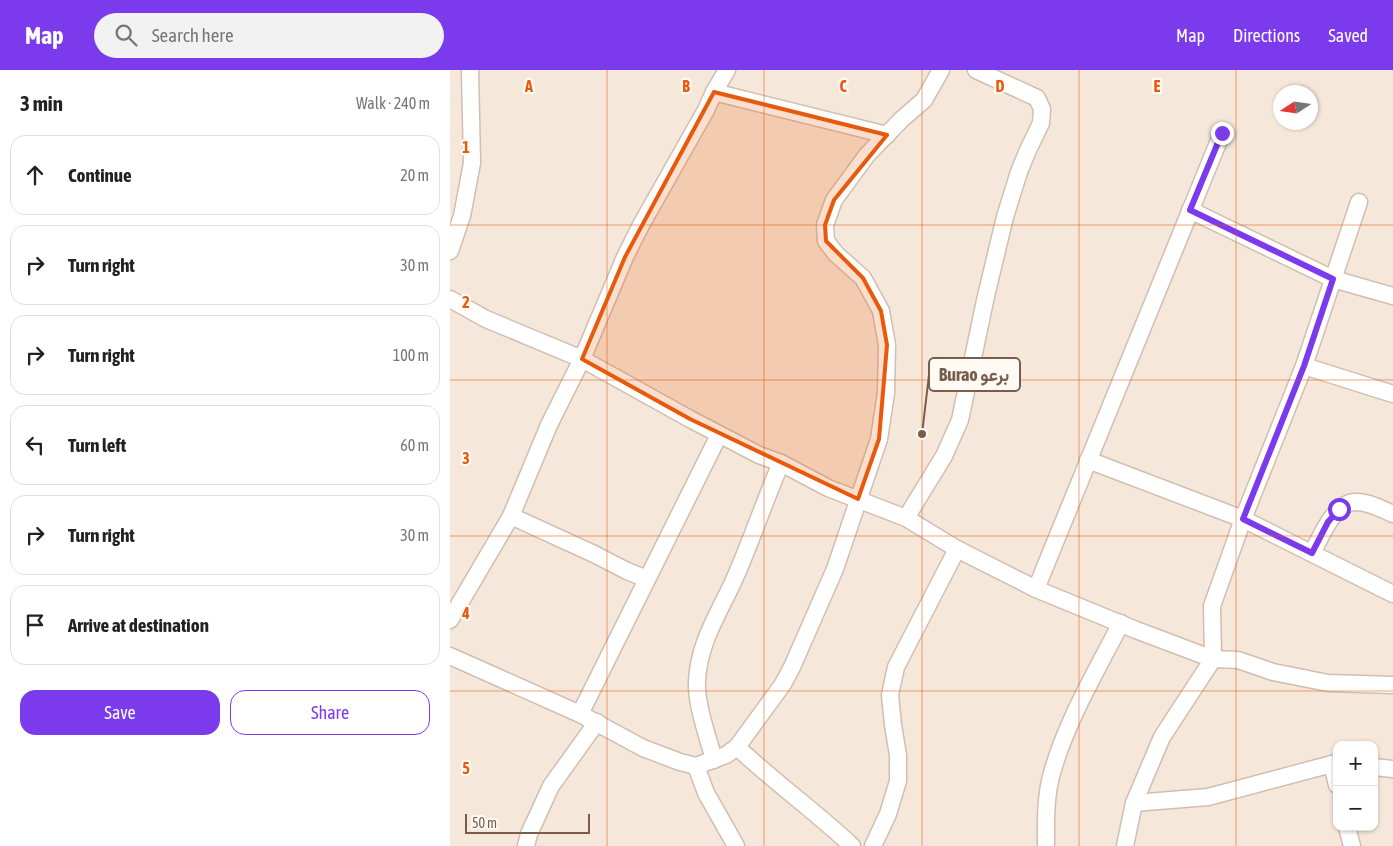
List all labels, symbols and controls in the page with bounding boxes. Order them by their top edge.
search box [94,13,444,58]
icon: search [112,21,140,49]
text: Map [25,22,64,49]
text: Search here [152,24,234,46]
text: Map [1176,25,1205,46]
text: Directions [1233,25,1300,46]
text: Saved [1328,25,1368,46]
text: A [524,77,533,95]
text: B [682,77,690,95]
text: C [839,77,847,95]
text: D [996,77,1005,95]
text: E [1154,77,1161,95]
north arrow [1273,85,1318,130]
text: 3 min [20,91,63,115]
text: Walk · 240 m [356,94,430,112]
route end [1211,122,1234,145]
text: 1 [462,138,470,156]
icon: ahead [21,161,49,189]
text: Continue [68,164,132,186]
text: 20 m [400,166,429,184]
icon: right [21,251,49,279]
text: Turn right [68,254,135,276]
text: 30 m [400,256,429,274]
text: 2 [462,293,470,311]
icon: right [21,341,49,369]
text: Turn right [68,344,135,366]
text: 100 m [393,346,429,364]
callout: Burao برعو [929,358,1020,391]
text: Burao برعو [939,364,1009,386]
icon: left [21,431,49,459]
text: Turn left [68,434,126,456]
text: 60 m [400,436,429,454]
text: 3 [462,449,470,467]
route start [1328,498,1351,521]
icon: right [21,521,49,549]
text: Turn right [68,524,135,546]
text: 30 m [400,526,429,544]
text: 4 [461,604,470,622]
icon: arrive [21,611,49,639]
text: Arrive at destination [68,614,209,636]
button: Save [20,690,220,735]
button: Share [230,690,430,735]
map controls [1333,741,1378,831]
button: + [1333,741,1378,786]
text: 5 [462,759,470,777]
button: − [1333,786,1378,831]
scale bar [465,811,590,834]
text: 50 m [472,815,497,831]

